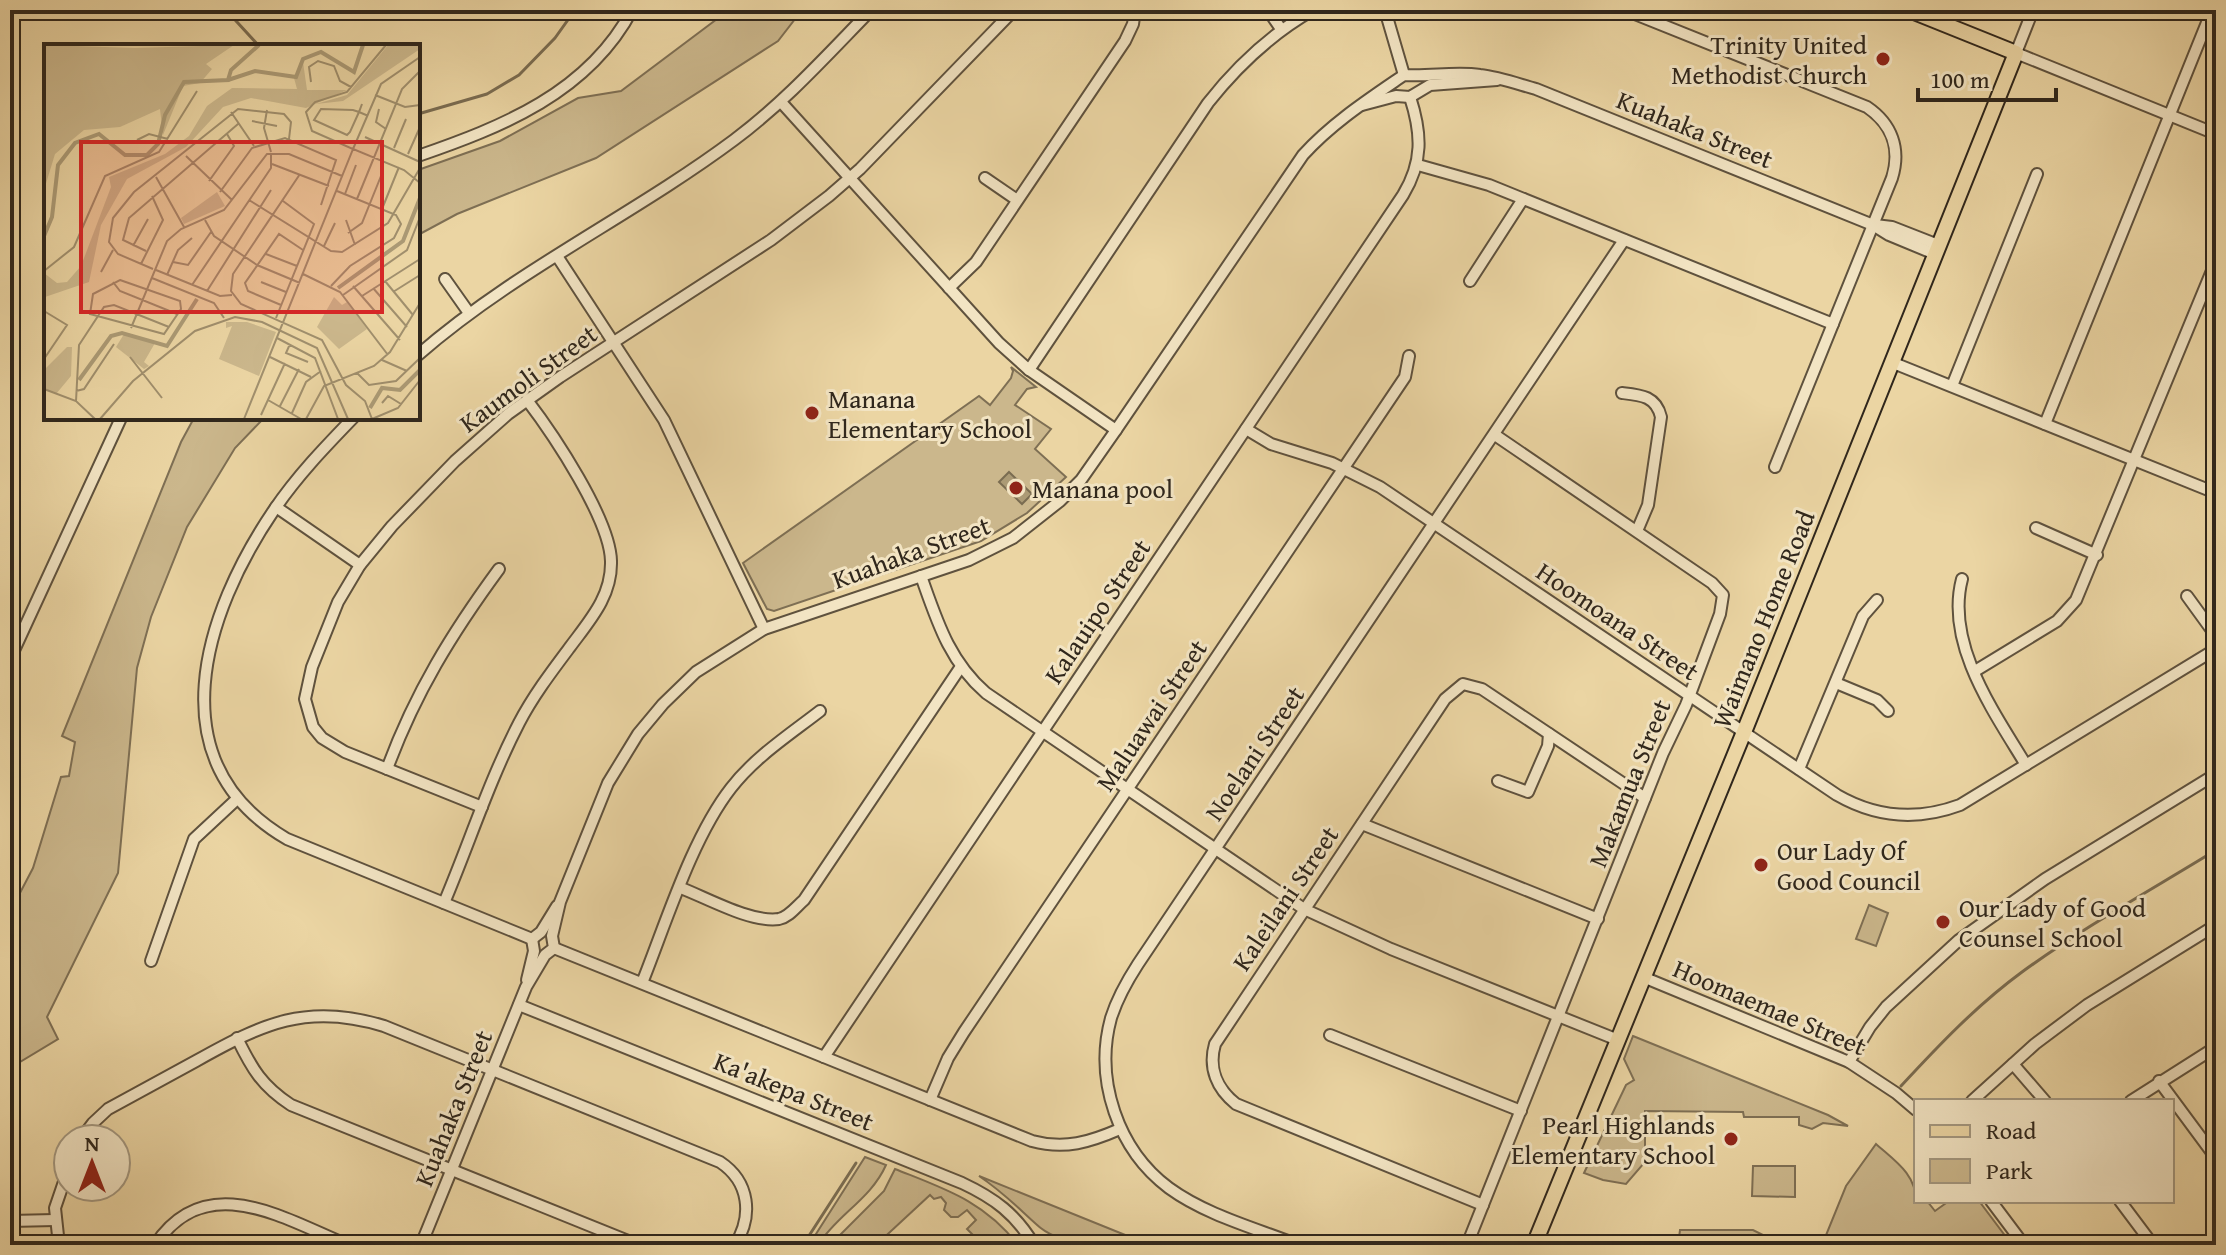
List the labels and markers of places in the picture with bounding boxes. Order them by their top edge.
place label: Trinity United Methodist Church [1671,25,1867,94]
marker: Trinity United Methodist Church [1874,50,1892,68]
place label: Manana Elementary School [828,379,1032,448]
marker: Manana Elementary School [803,404,821,422]
place label: Manana pool [1032,469,1173,508]
marker: Manana pool [1007,479,1025,497]
place label: Our Lady Of Good Council [1777,831,1921,900]
marker: Our Lady Of Good Council [1752,856,1770,874]
place label: Our Lady of Good Counsel School [1959,888,2146,957]
marker: Our Lady of Good Counsel School [1934,913,1952,931]
place label: Pearl Highlands Elementary School [1511,1105,1715,1174]
marker: Pearl Highlands Elementary School [1722,1130,1740,1148]

